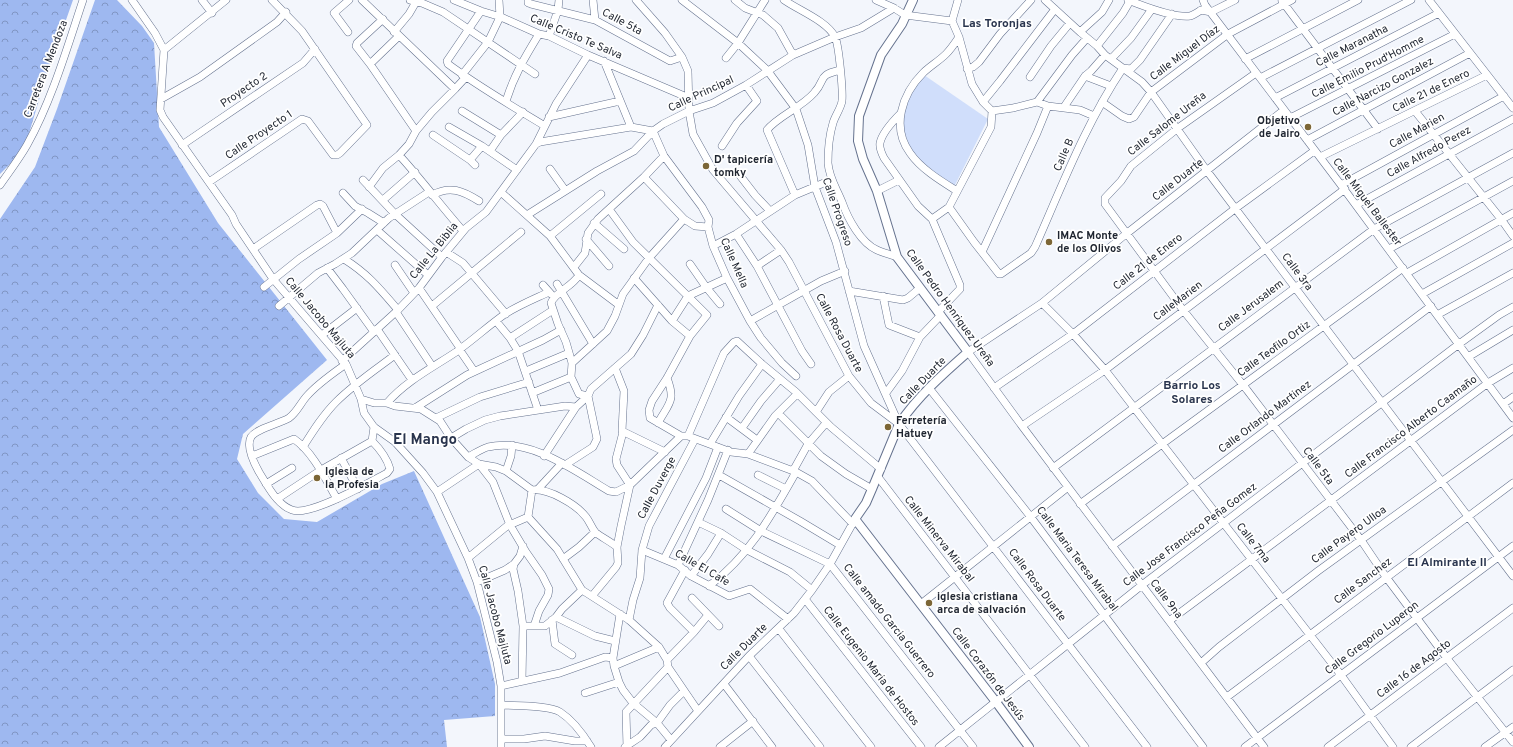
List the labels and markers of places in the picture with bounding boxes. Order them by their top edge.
place label: Objetivo de Jairo [1257,114,1300,141]
marker: Objetivo de Jairo [1303,122,1313,132]
place label: D' tapicería tomky [714,153,773,180]
marker: D' tapicería tomky [701,161,711,171]
place label: IMAC Monte de los Olivos [1057,229,1122,256]
marker: IMAC Monte de los Olivos [1044,237,1054,247]
place label: Ferretería Hatuey [896,414,947,441]
marker: Ferretería Hatuey [883,422,893,432]
place label: Iglesia de la Profesia [325,465,379,492]
marker: Iglesia de la Profesia [312,473,322,483]
place label: iglesia cristiana arca de salvación [937,590,1026,617]
marker: iglesia cristiana arca de salvación [924,598,934,608]

